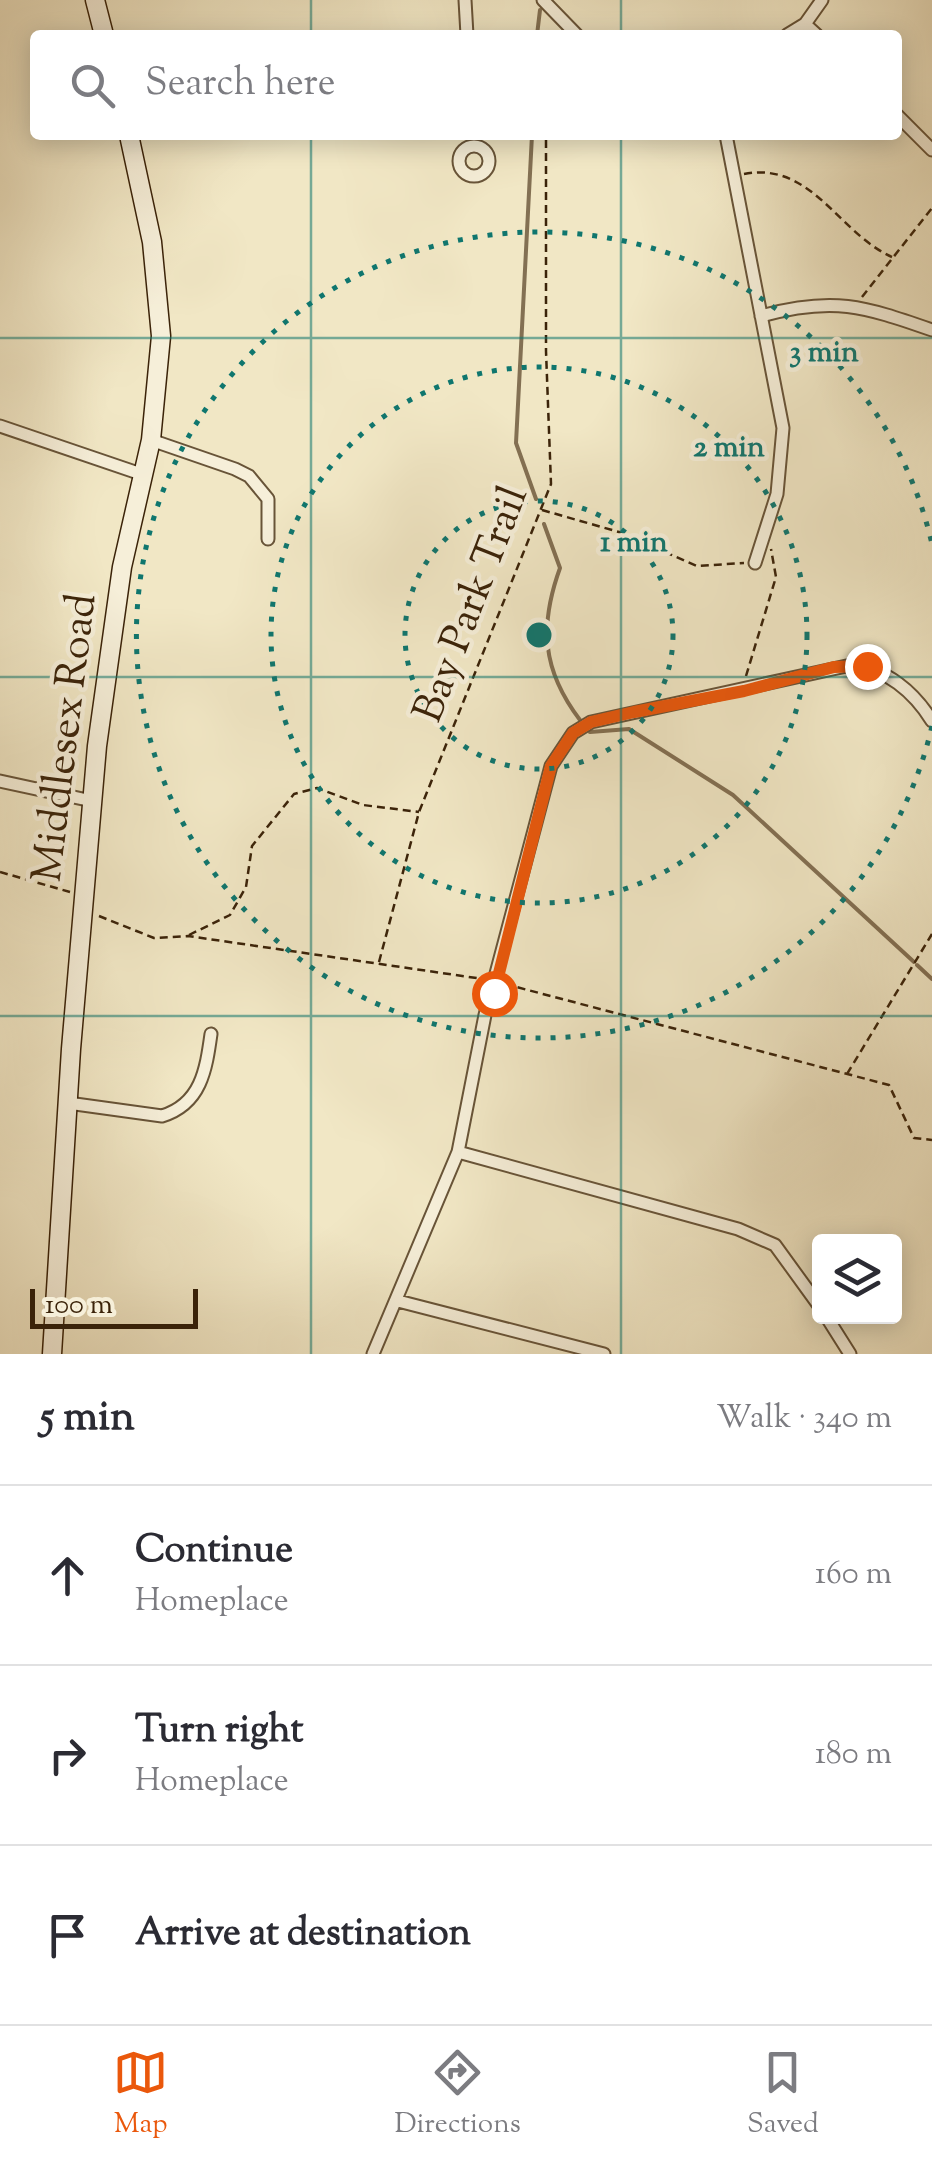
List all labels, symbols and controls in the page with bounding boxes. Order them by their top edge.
search box [30,30,902,140]
icon: search [65,58,120,113]
text: Search here [145,58,336,112]
text: 3 min [789,332,859,375]
text: 2 min [693,427,765,470]
street label: Bay Park Trail [400,478,546,732]
text: 1 min [600,522,668,565]
street label: Middlesex Road [20,590,114,886]
centre of rings [521,617,557,653]
route end [845,644,891,690]
route start [472,971,518,1017]
map controls [812,1234,902,1324]
button: layers [812,1234,902,1324]
scale bar [30,1284,198,1328]
text: 100 m [45,1286,113,1326]
text: 5 min [40,1389,135,1449]
text: Walk · 340 m [716,1396,892,1442]
text: Continue [135,1525,293,1579]
icon: ahead [40,1548,95,1603]
text: 160 m [815,1552,892,1598]
text: Homeplace [135,1579,289,1625]
text: Turn right [135,1705,303,1759]
icon: right [40,1728,95,1783]
text: 180 m [815,1732,892,1778]
text: Homeplace [135,1759,289,1805]
icon: arrive [40,1908,95,1963]
text: Arrive at destination [135,1908,471,1962]
tab: Map [113,2045,168,2145]
tab: Directions [394,2045,521,2145]
tab: Saved [747,2045,819,2145]

